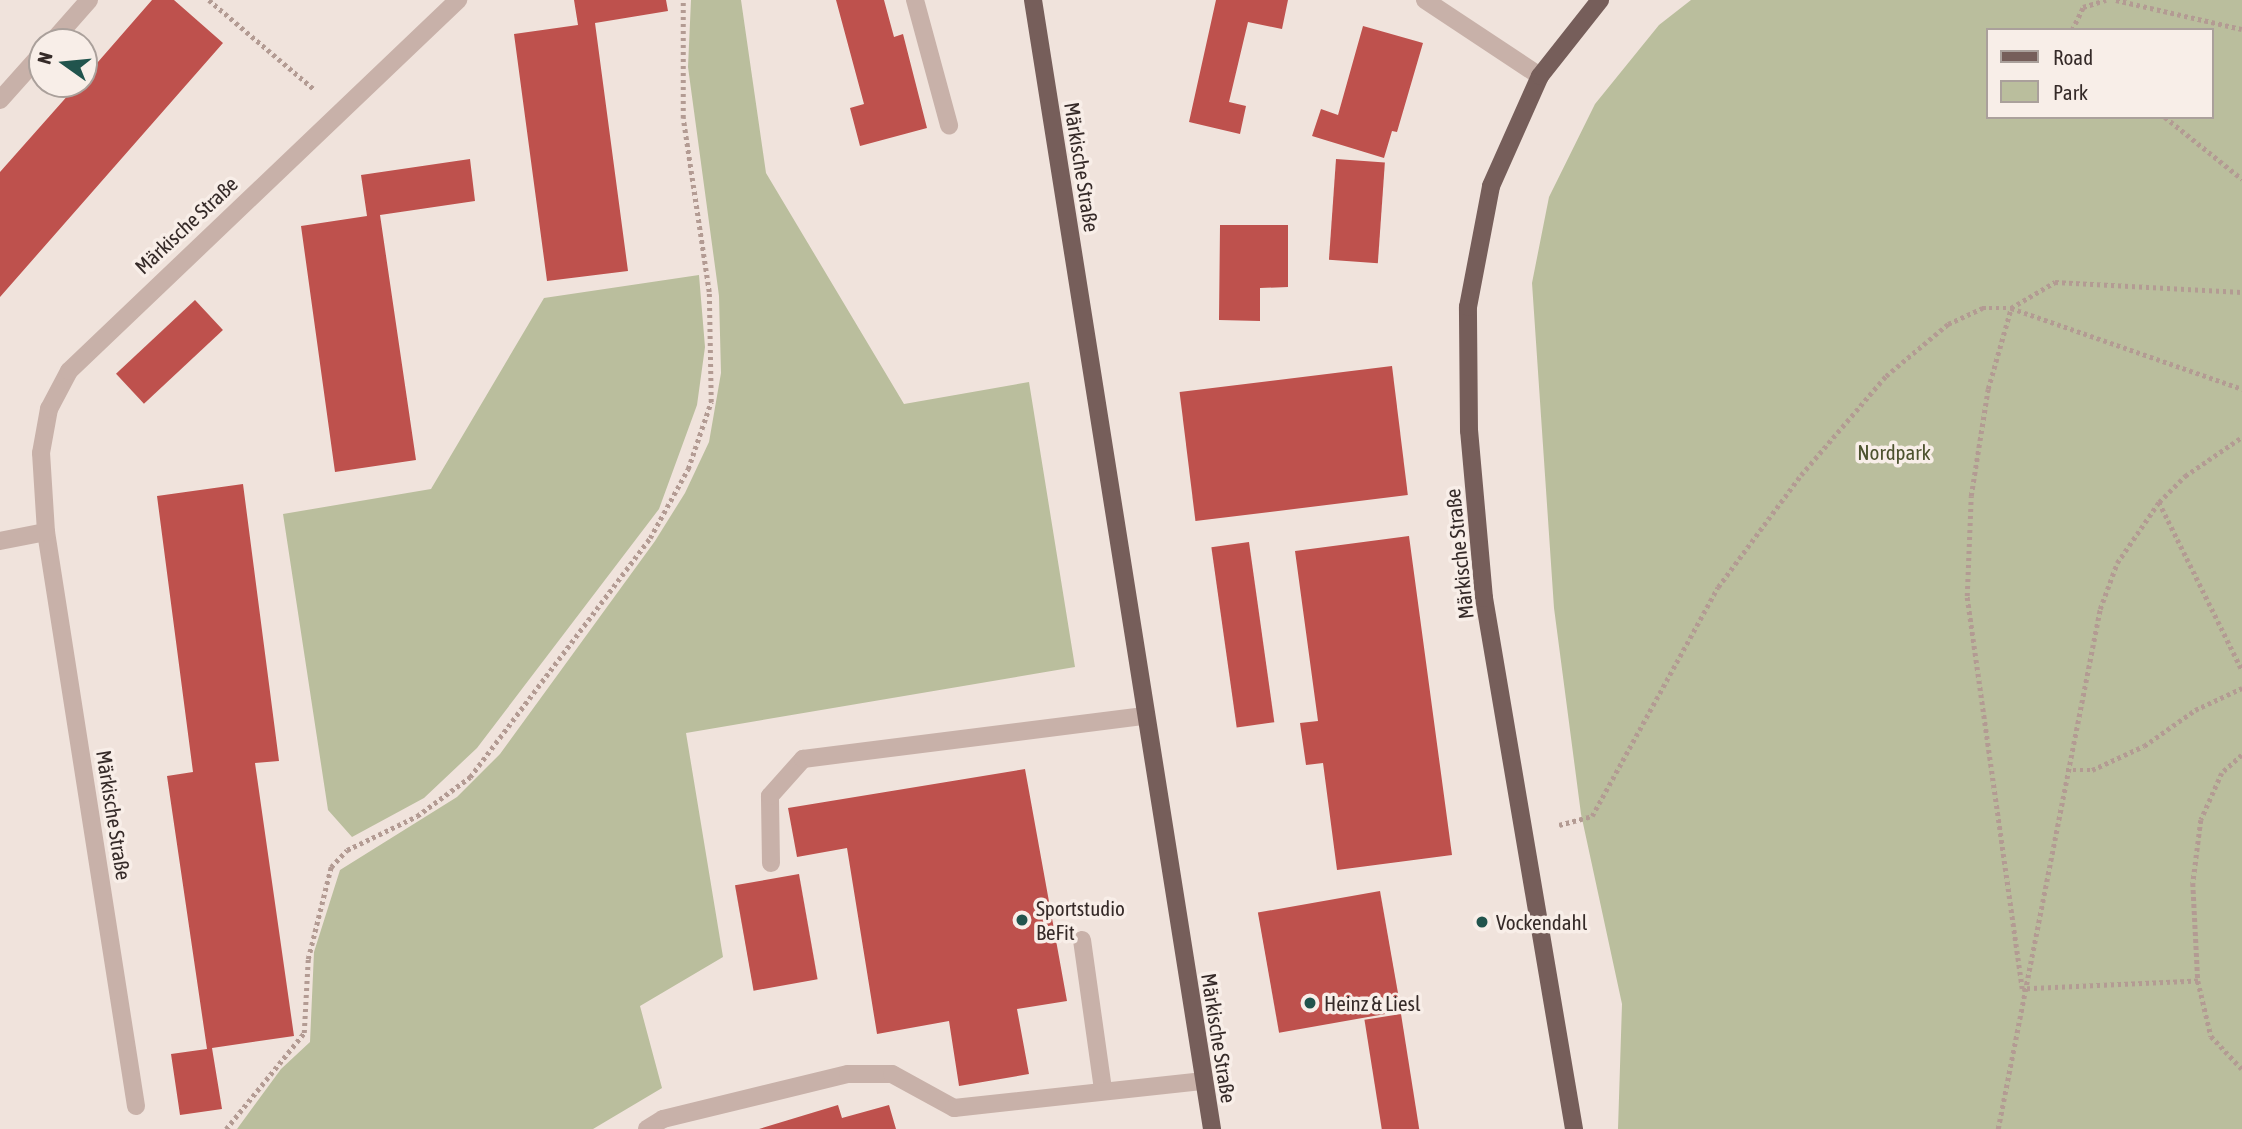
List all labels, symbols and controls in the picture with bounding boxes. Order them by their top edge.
north arrow [28,28,98,98]
legend [1986,28,2214,119]
text: Road [2053,45,2093,69]
text: N [33,50,57,66]
text: Park [2053,80,2088,104]
street label: Märkische Straße [1059,100,1105,234]
street label: Märkische Straße [129,171,243,279]
park label: Nordpark [1857,439,1931,465]
street label: Märkische Straße [1440,488,1478,620]
street label: Märkische Straße [91,748,137,882]
place label: Sportstudio BeFit [1036,895,1125,945]
place label: Vockendahl [1496,909,1587,935]
marker: Sportstudio BeFit [1014,912,1030,928]
marker: Vockendahl [1474,914,1490,930]
street label: Märkische Straße [1196,971,1242,1105]
place label: Heinz & Liesl [1324,990,1420,1016]
marker: Heinz & Liesl [1302,995,1318,1011]

